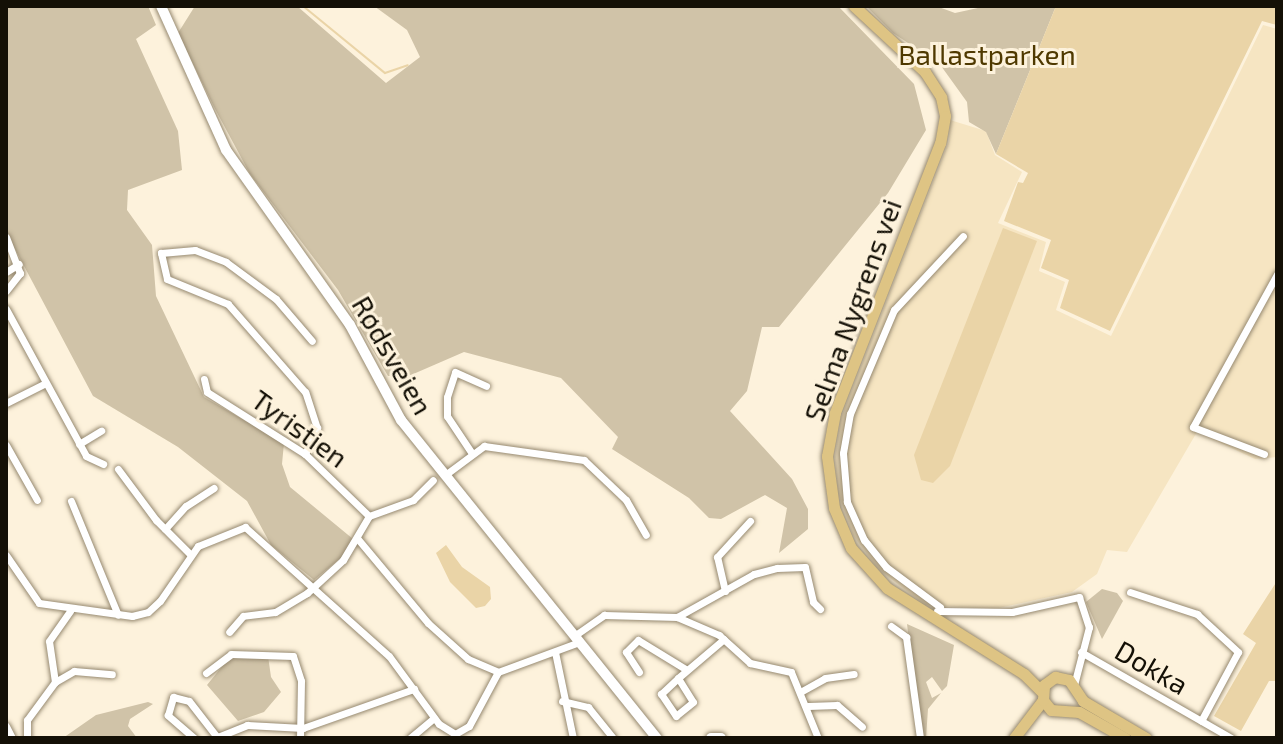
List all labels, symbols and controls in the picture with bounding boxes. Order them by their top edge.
park label: Ballastparken [898,37,1076,71]
street label: Selma Nygrens vei [796,194,908,426]
street label: Rødsveien [346,290,440,420]
street label: Tyristien [245,382,355,474]
street label: Dokka [1110,633,1194,701]

